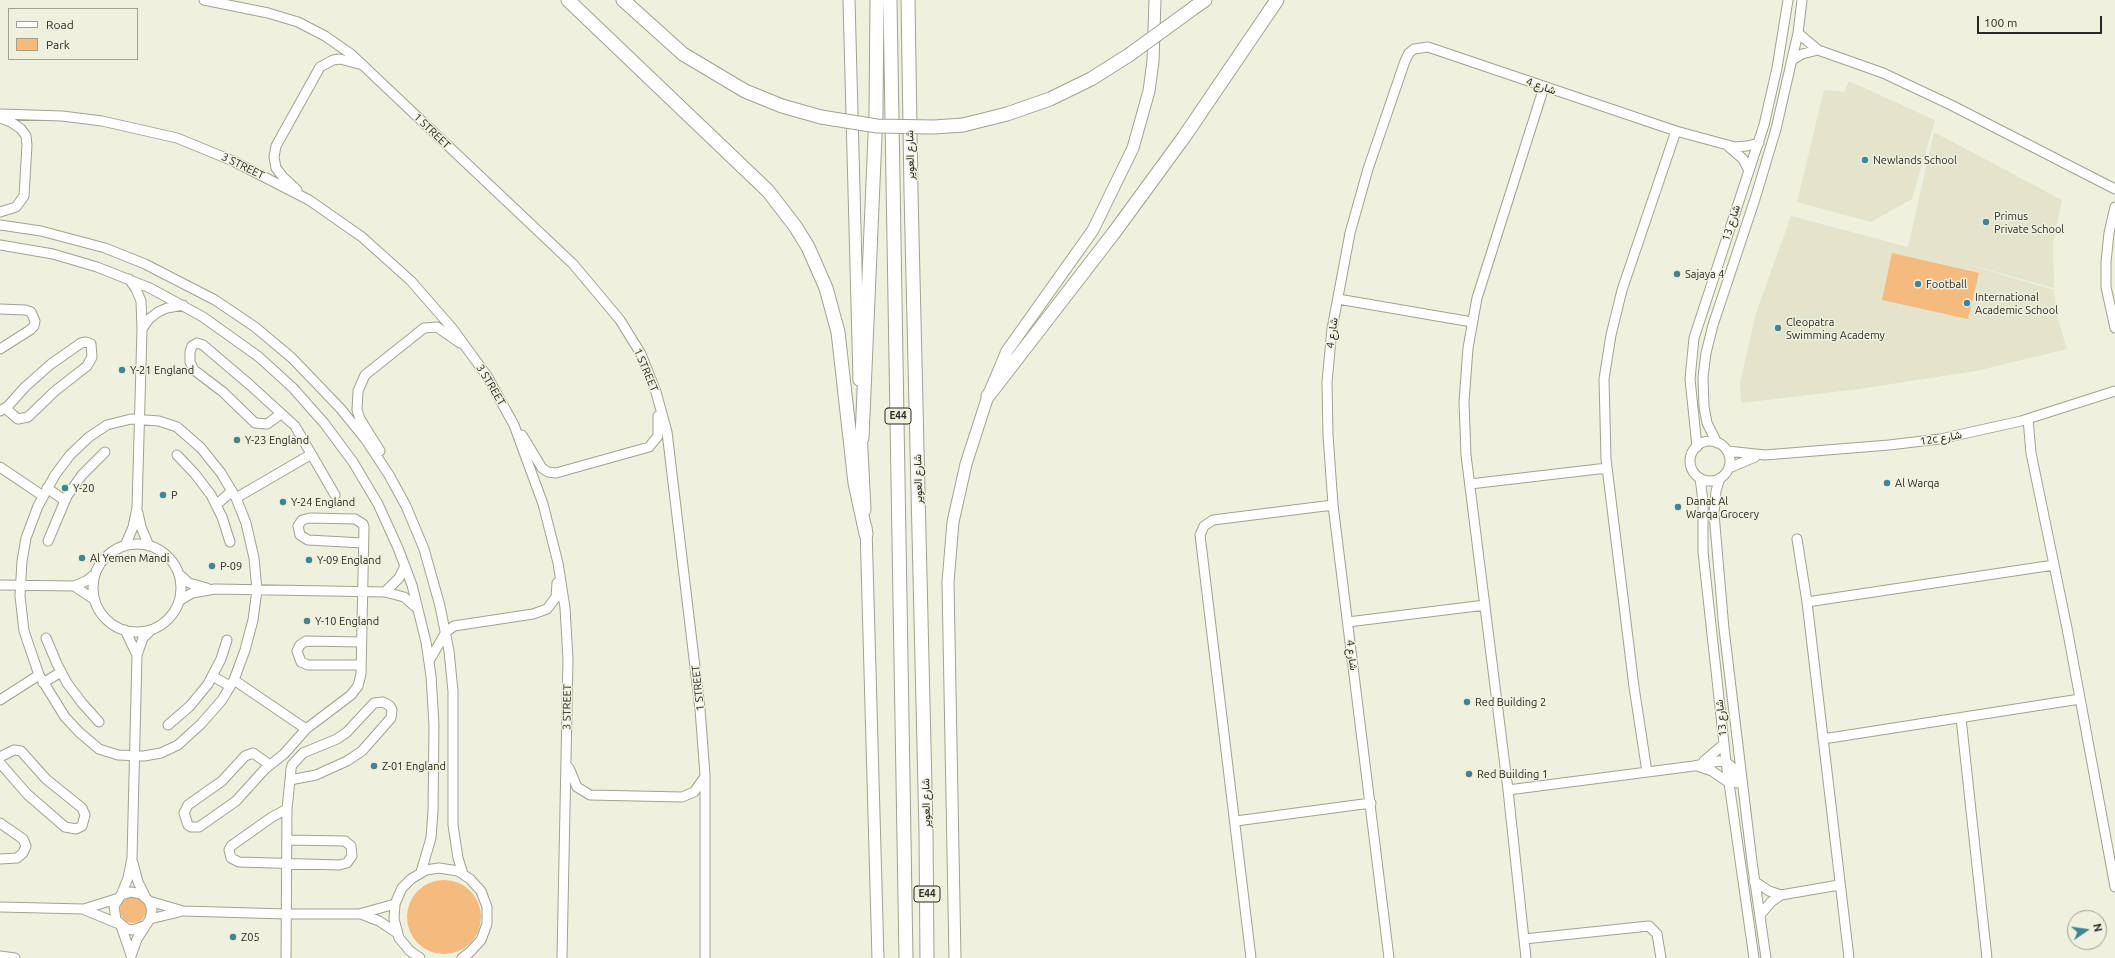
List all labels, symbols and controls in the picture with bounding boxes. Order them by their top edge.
legend [8,8,138,60]
scale bar [1979,8,2104,34]
text: 100 m [1984,16,2017,29]
text: Road [46,18,74,31]
text: Park [46,38,70,51]
street label: شارع 4 [1524,75,1558,97]
street label: 1 STREET [411,110,453,152]
street label: شارع العوير [903,130,917,180]
street label: 3 STREET [219,150,267,182]
place label: Newlands School [1873,153,1957,167]
marker: Newlands School [1860,155,1870,165]
street label: شارع 13 [1719,203,1743,243]
place label: Primus Private School [1994,209,2064,235]
marker: Primus Private School [1981,217,1991,227]
place label: Sajaya 4 [1685,267,1724,281]
marker: Sajaya 4 [1672,269,1682,279]
place label: Football [1926,277,1967,291]
marker: Football [1913,279,1923,289]
place label: International Academic School [1975,290,2058,316]
marker: International Academic School [1962,298,1972,308]
place label: Cleopatra Swimming Academy [1786,315,1885,341]
street label: شارع 4 [1323,317,1341,349]
marker: Cleopatra Swimming Academy [1773,323,1783,333]
street label: 1 STREET [631,346,661,394]
street label: 3 STREET [474,362,508,408]
place label: Y-21 England [130,363,194,377]
marker: Y-21 England [117,365,127,375]
road number: E44 [885,408,911,424]
street label: 12c شارع [1919,428,1963,448]
place label: Y-23 England [245,433,309,447]
marker: Y-23 England [232,435,242,445]
street label: شارع العوير [911,454,925,504]
place label: Al Warqa [1895,476,1939,490]
marker: Al Warqa [1882,478,1892,488]
place label: Y-20 [73,481,95,495]
marker: Y-20 [60,483,70,493]
place label: P [171,488,178,502]
marker: P [158,490,168,500]
place label: Danat Al Warqa Grocery [1686,494,1759,520]
place label: Y-24 England [291,495,355,509]
marker: Y-24 England [278,497,288,507]
marker: Danat Al Warqa Grocery [1673,502,1683,512]
place label: Al Yemen Mandi [90,551,169,565]
marker: Al Yemen Mandi [77,553,87,563]
place label: Y-09 England [317,553,381,567]
marker: Y-09 England [304,555,314,565]
place label: P-09 [220,559,242,573]
marker: P-09 [207,561,217,571]
place label: Y-10 England [315,614,379,628]
marker: Y-10 England [302,616,312,626]
street label: شارع 4 [1344,639,1360,671]
street label: 1 STREET [689,664,707,712]
street label: 3 STREET [560,684,574,730]
place label: Red Building 2 [1475,695,1546,709]
marker: Red Building 2 [1462,697,1472,707]
street label: شارع 13 [1712,699,1730,737]
place label: Z-01 England [382,759,446,773]
marker: Z-01 England [369,761,379,771]
place label: Red Building 1 [1477,767,1548,781]
marker: Red Building 1 [1464,769,1474,779]
street label: شارع العوير [919,778,933,828]
road number: E44 [914,886,940,902]
north arrow [2067,910,2107,950]
text: N [2091,922,2104,933]
place label: Z05 [241,930,260,944]
marker: Z05 [228,932,238,942]

